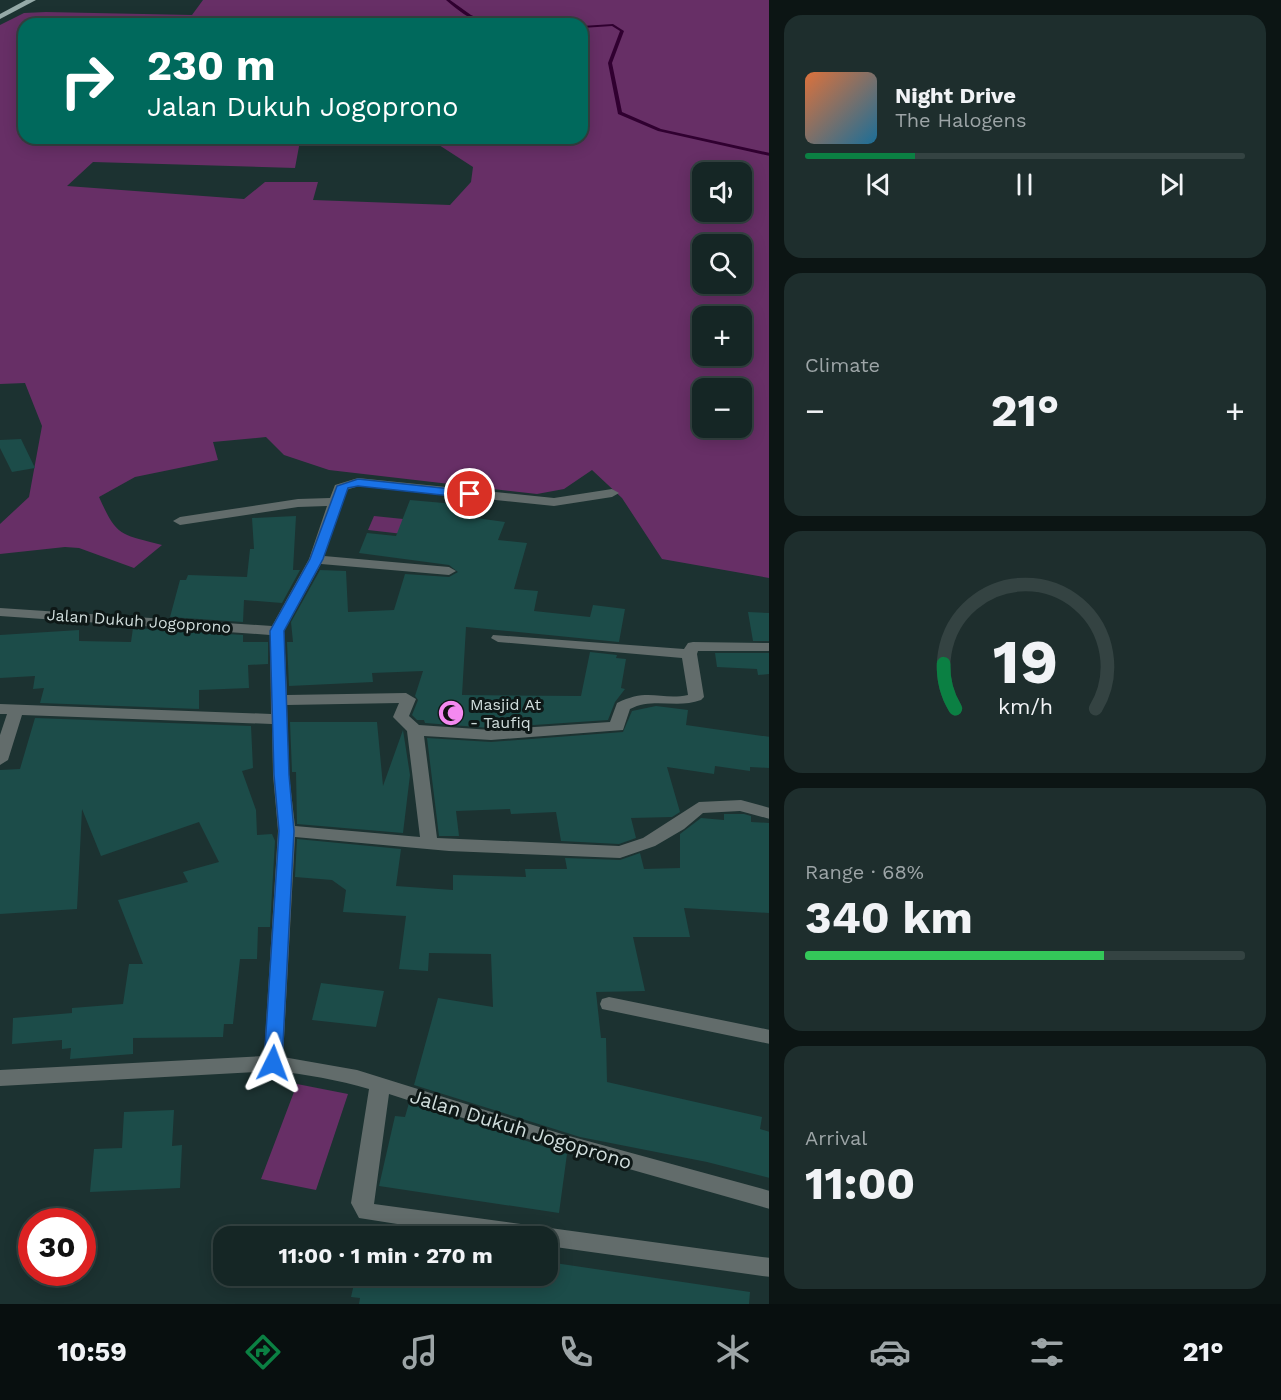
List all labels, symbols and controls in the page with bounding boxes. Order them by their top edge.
text: 230 m [147,41,276,90]
icon: right [48,42,126,120]
text: Night Drive [895,83,1016,108]
text: Jalan Dukuh Jogoprono [147,91,458,123]
text: The Halogens [895,108,1027,132]
map controls [692,162,752,438]
button: sound [692,162,752,222]
icon: previous [862,168,895,201]
icon: pause [1008,168,1041,201]
icon: next [1155,168,1188,201]
button: search [692,234,752,294]
button: + [692,306,752,366]
text: Climate [805,353,880,377]
button: − [692,378,752,438]
text: 21° [991,384,1059,437]
text: − [805,391,825,430]
text: + [1225,391,1245,430]
pin [444,468,495,519]
icon: arrive [453,477,486,510]
street label: Jalan Dukuh Jogoprono [46,605,232,637]
text: 19 [992,625,1058,698]
text: km/h [997,694,1053,719]
place label: Masjid At - Taufiq [470,695,541,732]
mosque icon: Masjid At - Taufiq [436,698,466,728]
text: Range · 68% [805,860,924,884]
text: 340 km [805,891,973,944]
position arrow [241,1031,305,1095]
street label: Jalan Dukuh Jogoprono [407,1084,635,1174]
text: Arrival [805,1126,867,1150]
text: 11:00 [805,1157,915,1210]
speed limit sign: 30 [18,1208,96,1286]
text: 11:00 · 1 min · 270 m [278,1243,493,1268]
icon: directions [242,1331,284,1373]
icon: music [399,1331,441,1373]
icon: phone [555,1331,597,1373]
icon: climate [712,1331,754,1373]
icon: car [869,1331,911,1373]
icon: filters [1026,1331,1068,1373]
text: 10:59 [57,1336,127,1368]
text: 21° [1182,1336,1224,1368]

